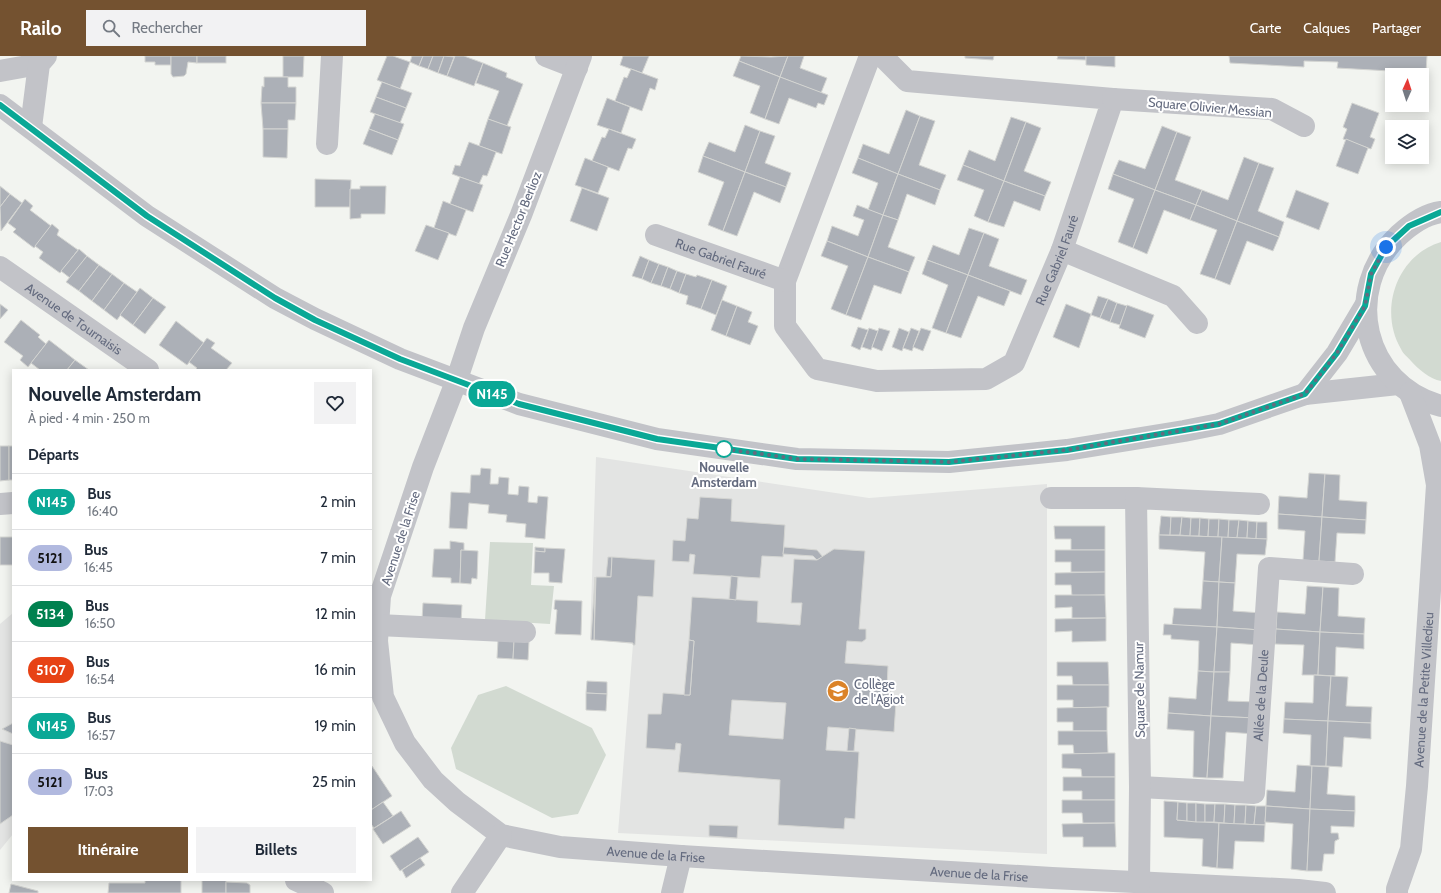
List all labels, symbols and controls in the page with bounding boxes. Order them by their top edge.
search box [86,10,366,46]
text: Railo [20,17,62,40]
icon: search [100,17,122,39]
text: Rechercher [132,19,203,37]
text: Carte [1250,19,1281,37]
text: Calques [1303,19,1350,37]
text: Partager [1372,19,1421,37]
north arrow [1385,68,1429,112]
map controls [1385,68,1429,164]
street label: Square Olivier Messian [1147,94,1273,120]
button: layers [1385,120,1429,164]
street label: Rue Hector Berlioz [492,169,544,269]
street label: Rue Gabriel Fauré [1032,213,1081,308]
street label: Rue Gabriel Fauré [673,235,769,282]
your location [1376,237,1396,257]
street label: Avenue de Tournaisis [22,279,126,358]
line badge: N145 [464,381,520,407]
button: heart [314,382,356,424]
text: Nouvelle Amsterdam [28,383,201,406]
text: N145 [476,385,508,403]
text: À pied · 4 min · 250 m [28,410,150,426]
marker: Nouvelle Amsterdam [715,440,733,458]
text: Départs [28,446,79,464]
place label: Nouvelle Amsterdam [691,459,757,490]
text: Bus [87,485,111,503]
street label: Avenue de la Frise [377,488,423,587]
text: N145 [36,493,67,511]
text: 2 min [320,493,356,511]
text: 16:40 [87,503,118,519]
text: Bus [84,541,108,559]
text: 5121 [37,549,63,567]
text: 7 min [320,549,356,567]
text: 16:45 [84,559,113,575]
text: Bus [85,597,109,615]
text: 5134 [36,605,65,623]
text: 12 min [315,605,356,623]
street label: Avenue de la Petite Villedieu [1410,611,1437,768]
text: 16:50 [85,615,115,631]
street label: Square de Namur [1130,641,1148,738]
street label: Allée de la Deule [1249,649,1272,742]
text: Bus [86,653,110,671]
text: 5107 [36,661,66,679]
text: 16 min [314,661,356,679]
text: 16:54 [86,671,115,687]
place label: Collège de l'Agiot [854,676,905,707]
school or university icon: Collège de l'Agiot [825,678,851,704]
text: Bus [87,709,111,727]
text: N145 [36,717,67,735]
text: 19 min [314,717,356,735]
text: 16:57 [87,727,115,743]
text: Bus [84,765,108,783]
text: 5121 [37,773,63,791]
text: 25 min [312,773,356,791]
text: 17:03 [84,783,114,799]
button: Itinéraire [28,827,188,873]
button: Billets [196,827,356,873]
street label: Avenue de la Frise [606,842,706,865]
street label: Avenue de la Frise [930,863,1029,885]

